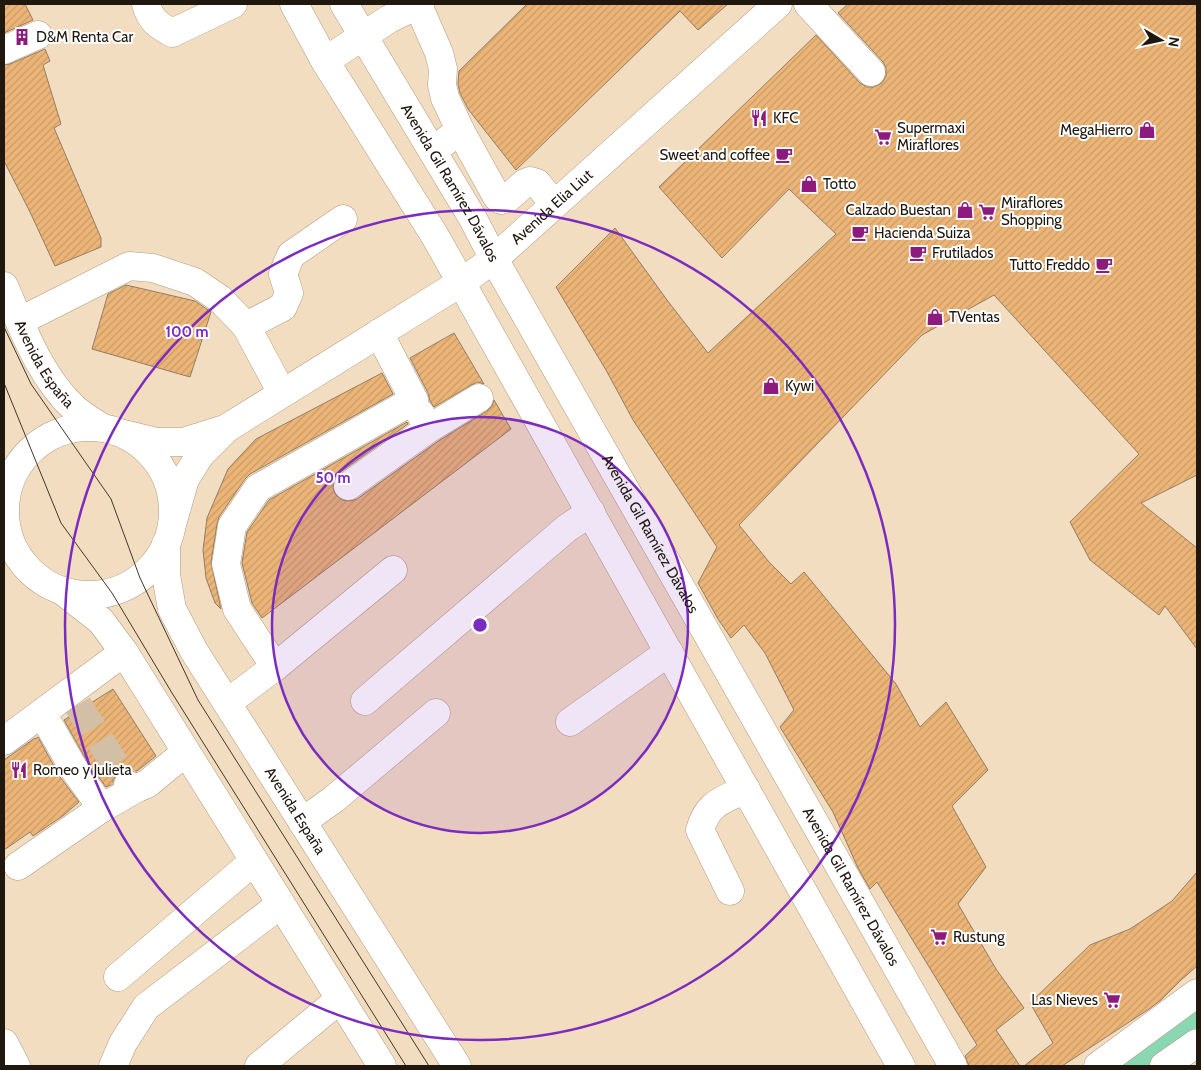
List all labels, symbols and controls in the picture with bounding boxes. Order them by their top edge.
north arrow [1136,15,1186,65]
building icon: D&M Renta Car [12,27,32,47]
place label: D&M Renta Car [36,28,133,46]
text: N [1164,36,1184,48]
street label: Avenida Gil Ramírez Dávalos [397,101,503,265]
restaurant icon: KFC [749,108,769,128]
place label: KFC [773,109,798,127]
place label: Supermaxi Miraflores [897,119,965,154]
shop icon: MegaHierro [1137,120,1157,140]
place label: MegaHierro [1060,121,1133,139]
supermarket icon: Supermaxi Miraflores [873,127,893,147]
cafe icon: Sweet and coffee [774,145,794,165]
place label: Sweet and coffee [660,146,770,164]
street label: Avenida Elia Liut [507,166,596,248]
shop icon: Totto [799,174,819,194]
place label: Totto [823,175,856,193]
place label: Miraflores Shopping [1001,194,1063,229]
shop icon: Calzado Buestan [955,200,975,220]
place label: Calzado Buestan [846,201,951,219]
supermarket icon: Miraflores Shopping [977,202,997,222]
cafe icon: Hacienda Suiza [850,223,870,243]
place label: Hacienda Suiza [874,224,971,242]
cafe icon: Frutilados [908,243,928,263]
place label: Frutilados [932,244,994,262]
cafe icon: Tutto Freddo [1094,255,1114,275]
place label: Tutto Freddo [1009,256,1090,274]
shop icon: TVentas [925,307,945,327]
place label: TVentas [949,308,1000,326]
street label: Avenida España [11,317,78,412]
text: 100 m [165,323,209,341]
shop icon: Kywi [761,376,781,396]
place label: Kywi [785,377,814,395]
street label: Avenida Gil Ramírez Dávalos [598,451,703,616]
text: 50 m [315,469,351,487]
centre of rings [471,616,489,634]
restaurant icon: Romeo y Julieta [9,760,29,780]
place label: Romeo y Julieta [33,761,132,779]
street label: Avenida España [261,764,330,858]
street label: Avenida Gil Ramírez Dávalos [799,804,903,969]
supermarket icon: Rustung [929,927,949,947]
place label: Rustung [953,928,1005,946]
supermarket icon: Las Nieves [1102,990,1122,1010]
place label: Las Nieves [1031,991,1098,1009]

